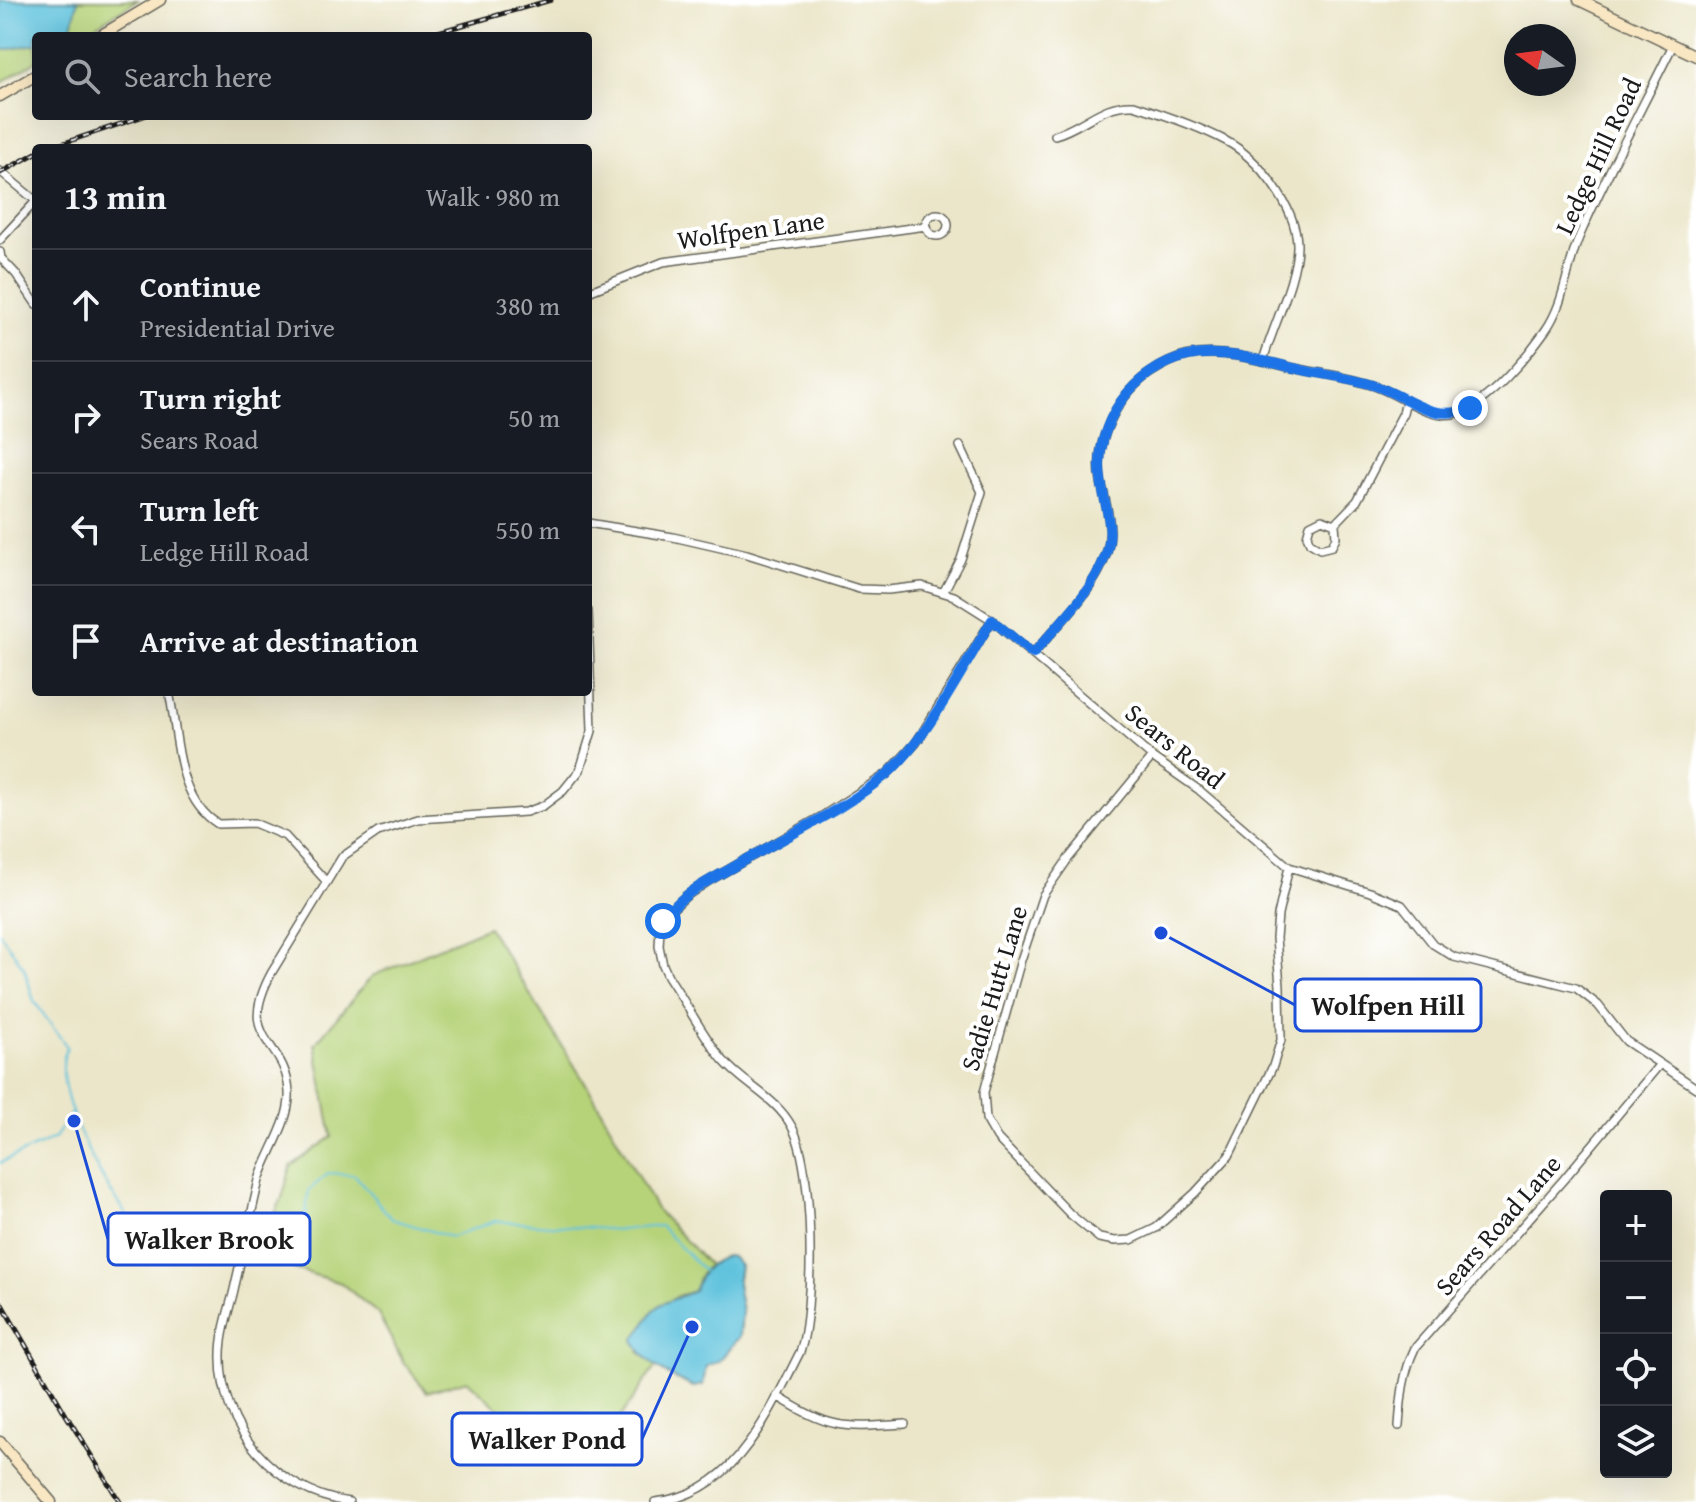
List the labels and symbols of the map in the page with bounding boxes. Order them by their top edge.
north arrow [1504,24,1576,96]
street label: Ledge Hill Road [1544,71,1651,241]
street label: Wolfpen Lane [675,200,827,259]
route end [1452,390,1488,426]
street label: Sears Road [1117,693,1234,798]
street label: Sadie Hutt Lane [950,900,1037,1075]
route start [645,903,681,939]
callout: Wolfpen Hill [1295,979,1481,1031]
text: Wolfpen Hill [1311,984,1465,1025]
street label: Sears Road Lane [1425,1146,1570,1304]
callout: Walker Brook [108,1213,310,1265]
text: Walker Brook [124,1218,295,1259]
callout: Walker Pond [452,1413,642,1465]
text: Walker Pond [468,1418,627,1459]

